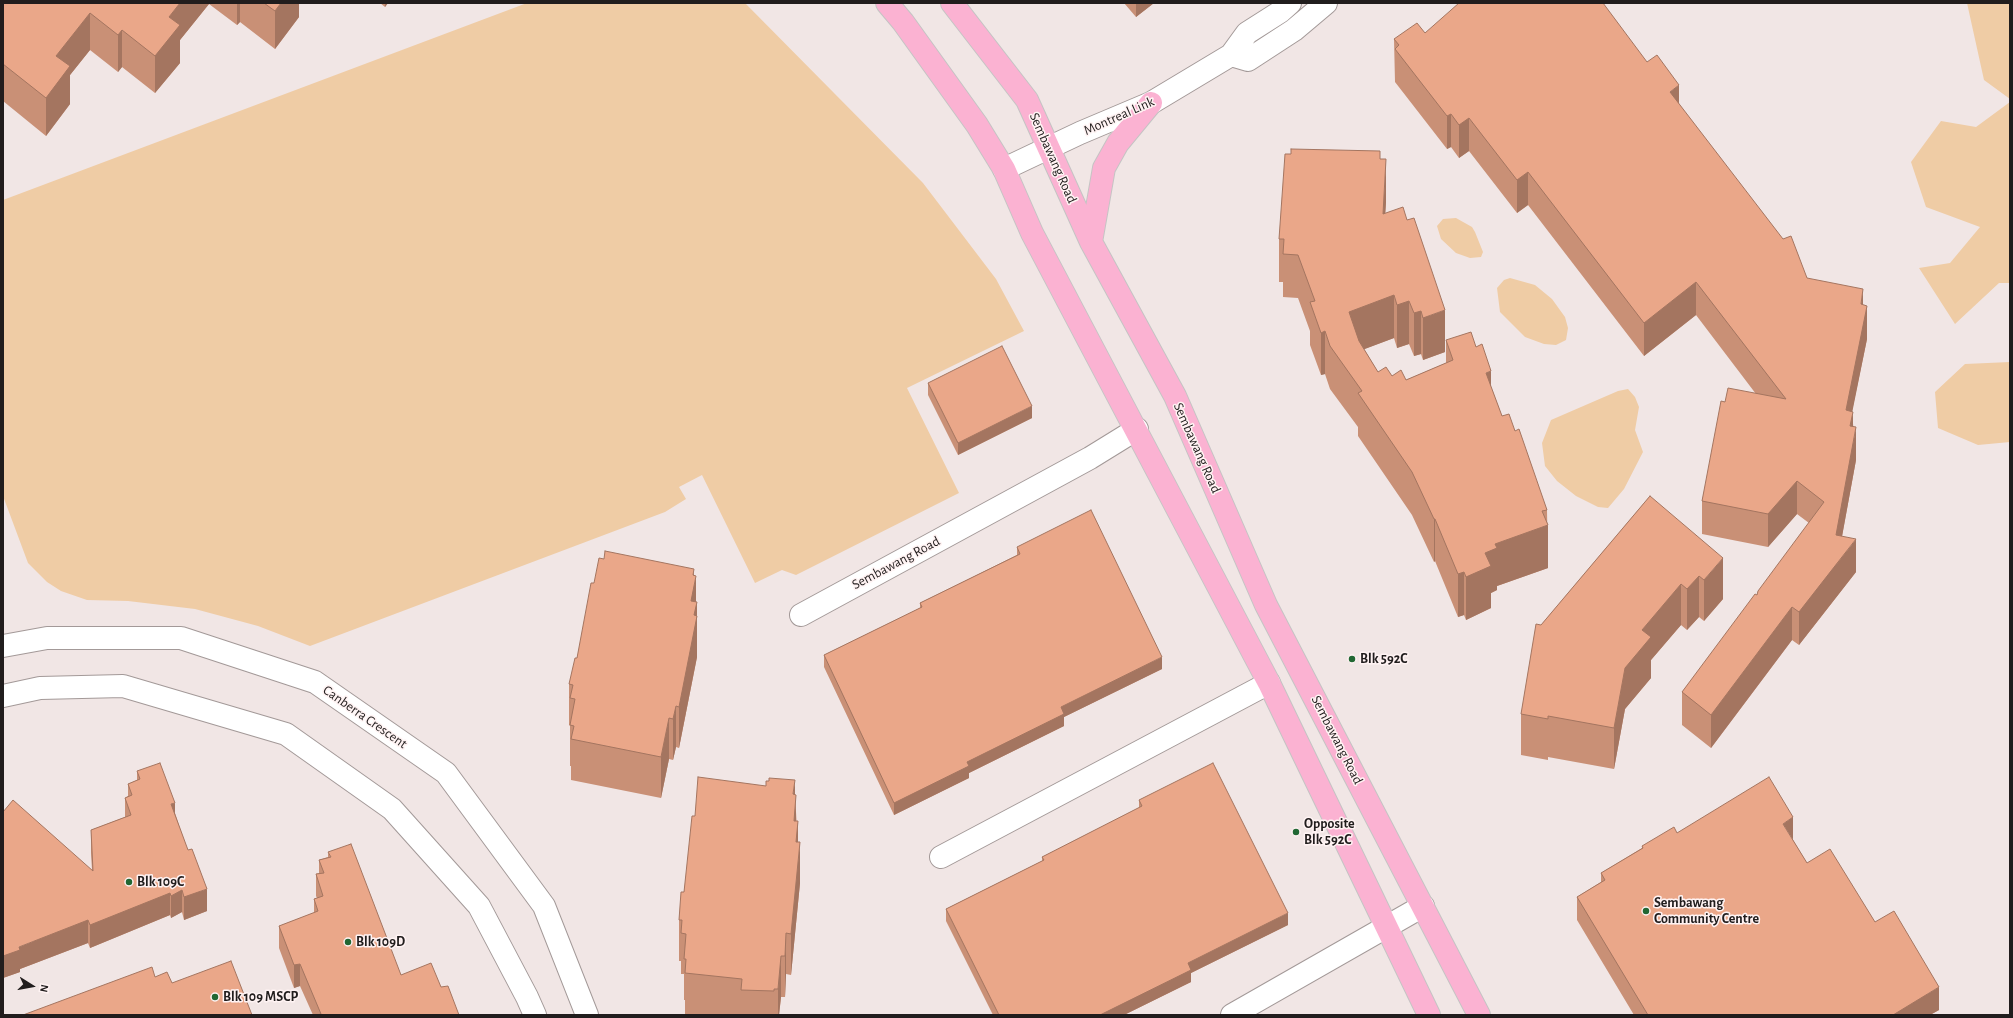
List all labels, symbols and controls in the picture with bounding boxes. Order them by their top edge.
street label: Montreal Link [1081,93,1157,139]
street label: Sembawang Road [1026,110,1080,206]
street label: Sembawang Road [1170,400,1224,496]
street label: Sembawang Road [849,533,943,593]
place label: Blk 592C [1360,651,1407,667]
marker: Blk 592C [1347,654,1357,664]
street label: Canberra Crescent [320,682,410,752]
street label: Sembawang Road [1307,693,1367,787]
place label: Opposite Blk 592C [1304,816,1355,848]
marker: Opposite Blk 592C [1291,827,1301,837]
place label: Blk 109C [137,874,184,890]
marker: Blk 109C [124,877,134,887]
place label: Sembawang Community Centre [1654,895,1759,928]
marker: Sembawang Community Centre [1641,906,1651,916]
place label: Blk 109D [356,934,405,950]
marker: Blk 109D [343,937,353,947]
north arrow [12,966,52,1006]
text: N [38,984,50,993]
place label: Blk 109 MSCP [223,989,298,1005]
marker: Blk 109 MSCP [210,992,220,1002]

